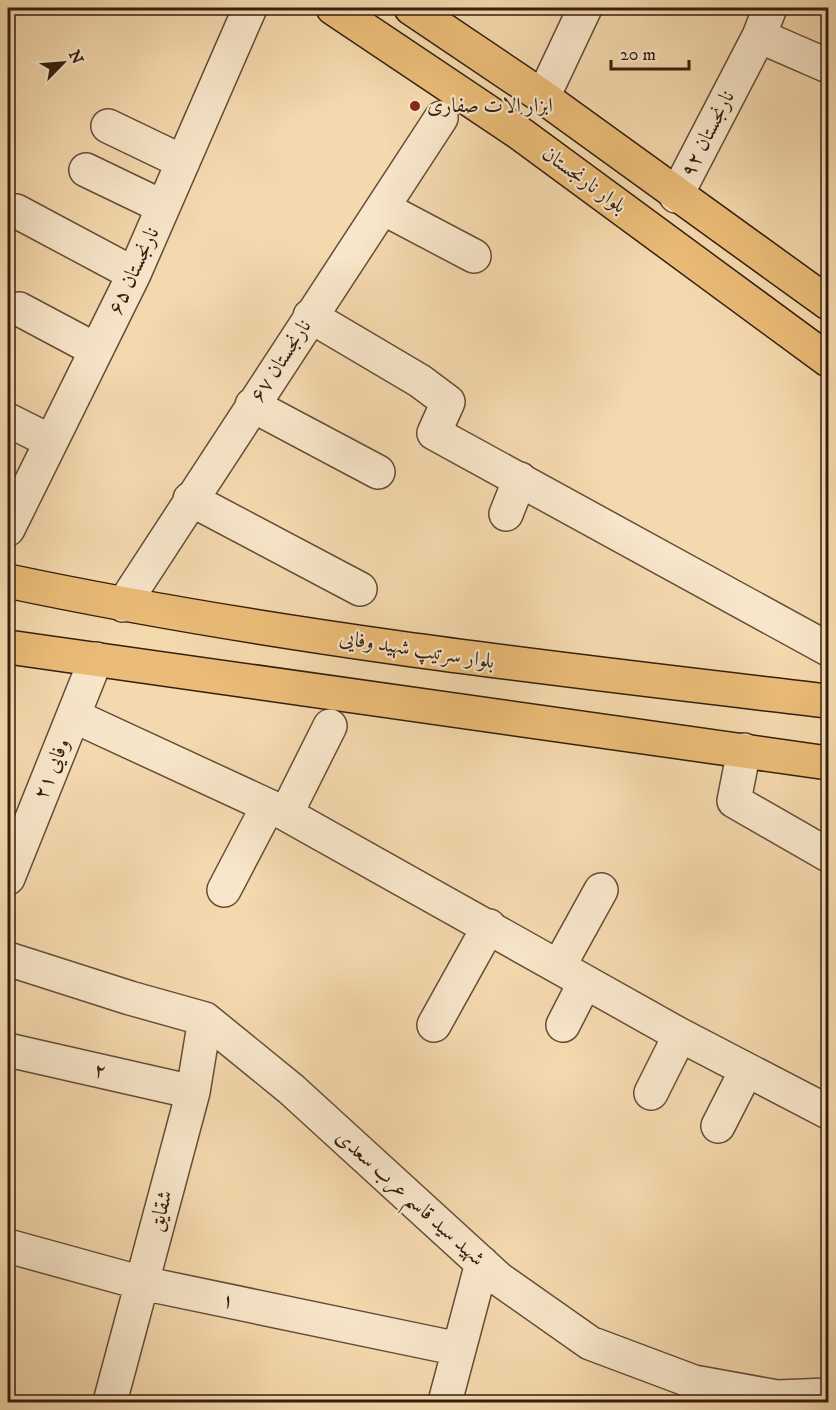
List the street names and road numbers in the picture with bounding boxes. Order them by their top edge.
street label: نارنجستان ۹۲ [675,86,741,182]
street label: بلوار نارنجستان [537,141,631,219]
street label: نارنجستان ۶۵ [102,223,166,319]
street label: نارنجستان ۶۷ [245,315,317,407]
street label: بلوار سرتیپ شهید وفایی [337,625,497,677]
street label: وفایی ۲۱ [28,735,76,803]
street label: ۲ [91,1057,109,1085]
street label: شهید سید قاسم عرب سعدی [325,1124,490,1277]
street label: شقایق [143,1188,179,1234]
street label: ۱ [219,1287,237,1315]

